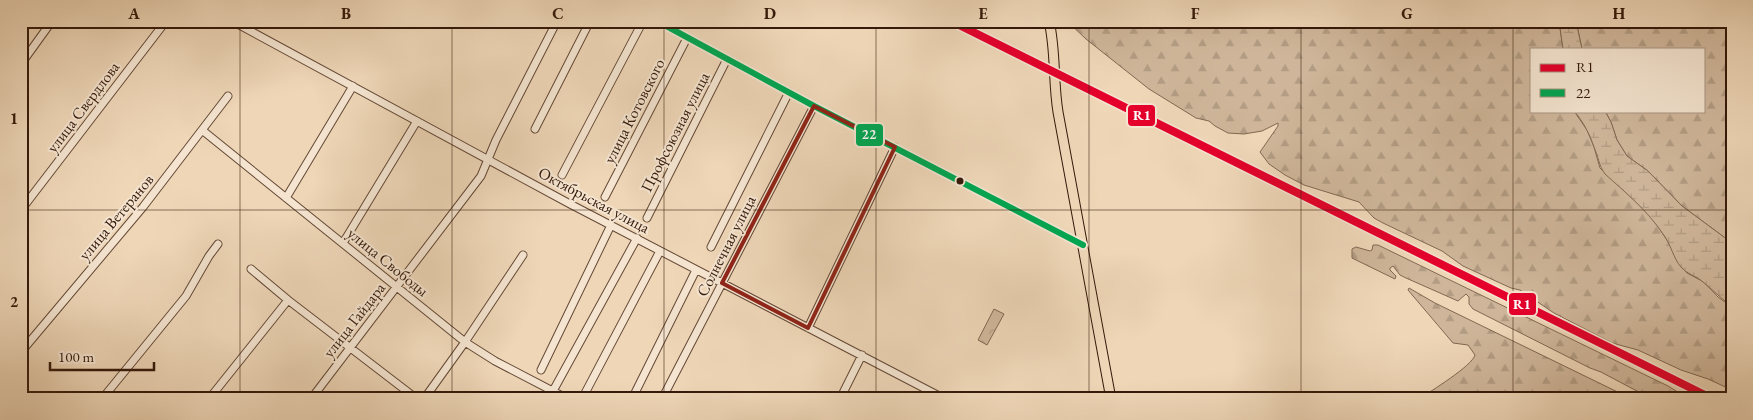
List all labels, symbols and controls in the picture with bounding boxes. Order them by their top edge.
text: A [127,3,140,24]
text: B [341,3,351,24]
text: C [552,3,564,24]
text: D [764,3,776,24]
text: E [978,3,988,24]
text: F [1191,3,1200,24]
text: G [1401,3,1413,24]
text: H [1613,3,1626,24]
legend [1530,48,1706,112]
street label: улица Котовского [599,55,670,167]
street label: улица Свердлова [42,57,125,157]
text: R1 [1576,57,1594,76]
street label: Профсоюзная улица [636,68,715,195]
text: 22 [1576,83,1591,102]
line badge: R1 [1127,104,1156,127]
text: R1 [1133,106,1151,124]
text: 1 [10,108,18,129]
line badge: 22 [855,123,884,147]
text: 22 [862,125,877,143]
street label: Октябрьская улица [535,162,654,238]
street label: улица Ветеранов [74,169,158,265]
unlabelled marker [955,176,965,186]
street label: Солнечная улица [692,191,761,300]
street label: улица Свободы [343,223,433,301]
street label: улица Гайдара [318,278,390,362]
text: 2 [10,291,19,312]
line badge: R1 [1508,292,1537,316]
text: R1 [1513,295,1531,313]
scale bar [50,340,154,372]
text: 100 m [58,347,95,366]

